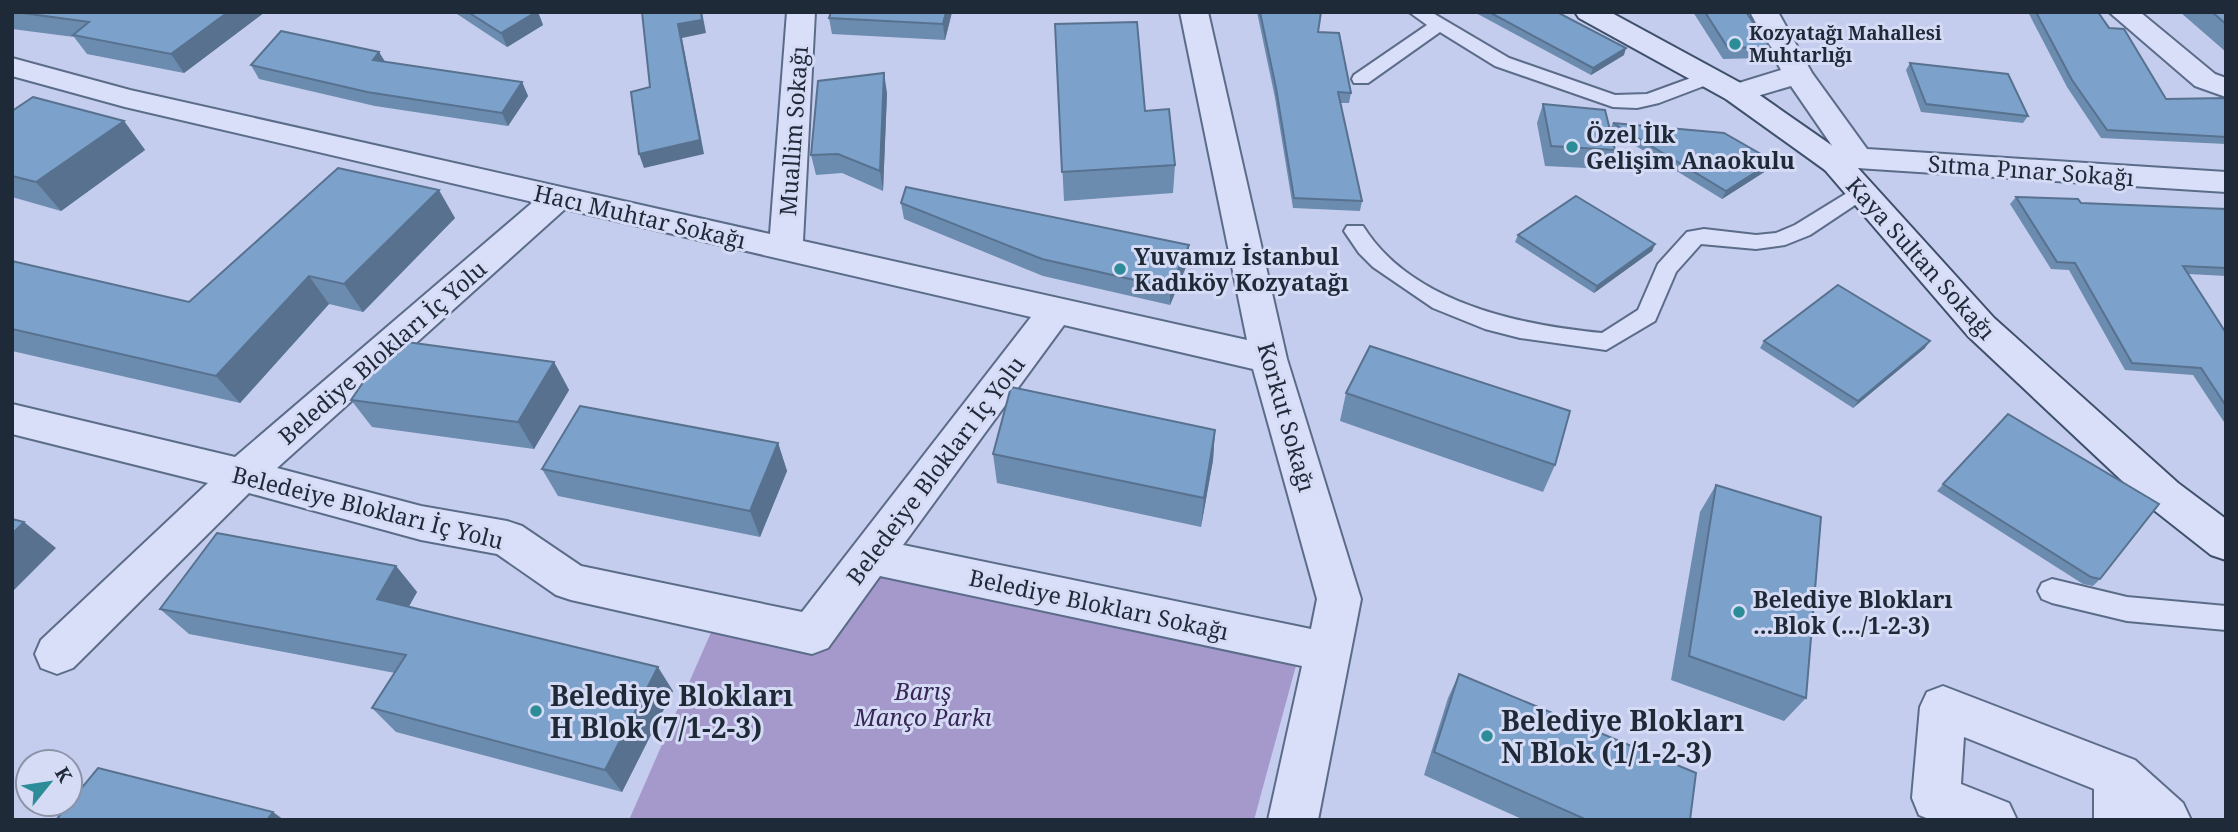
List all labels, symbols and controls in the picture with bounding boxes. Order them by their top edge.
place label: Kozyatağı Mahallesi Muhtarlığı [1749,20,1942,68]
marker: Kozyatağı Mahallesi Muhtarlığı [1727,36,1743,52]
street label: Muallim Sokağı [771,44,815,217]
place label: Özel İlk Gelişim Anaokulu [1586,118,1795,176]
marker: Özel İlk Gelişim Anaokulu [1564,139,1580,155]
street label: Sıtma Pınar Sokağı [1927,147,2136,193]
street label: Kaya Sultan Sokağı [1839,170,2003,347]
street label: Hacı Muhtar Sokağı [531,176,750,256]
place label: Yuvamız İstanbul Kadıköy Kozyatağı [1134,240,1349,298]
street label: Belediye Blokları İç Yolu [271,252,493,451]
marker: Yuvamız İstanbul Kadıköy Kozyatağı [1112,261,1128,277]
street label: Korkut Sokağı [1250,339,1324,496]
street label: Beledeiye Blokları İç Yolu [838,349,1032,591]
street label: Beledeiye Blokları İç Yolu [229,458,507,556]
street label: Belediye Blokları Sokağı [966,561,1232,647]
place label: Belediye Blokları ...Blok (.../1-2-3) [1753,583,1953,641]
marker: Belediye Blokları ...Blok (.../1-2-3) [1731,604,1747,620]
park label: Barış Manço Parkı [853,675,992,733]
place label: Belediye Blokları H Blok (7/1-2-3) [550,676,793,746]
place label: Belediye Blokları N Blok (1/1-2-3) [1501,701,1744,771]
marker: Belediye Blokları H Blok (7/1-2-3) [528,703,544,719]
marker: Belediye Blokları N Blok (1/1-2-3) [1479,728,1495,744]
north arrow [14,748,84,818]
text: K [49,762,78,787]

